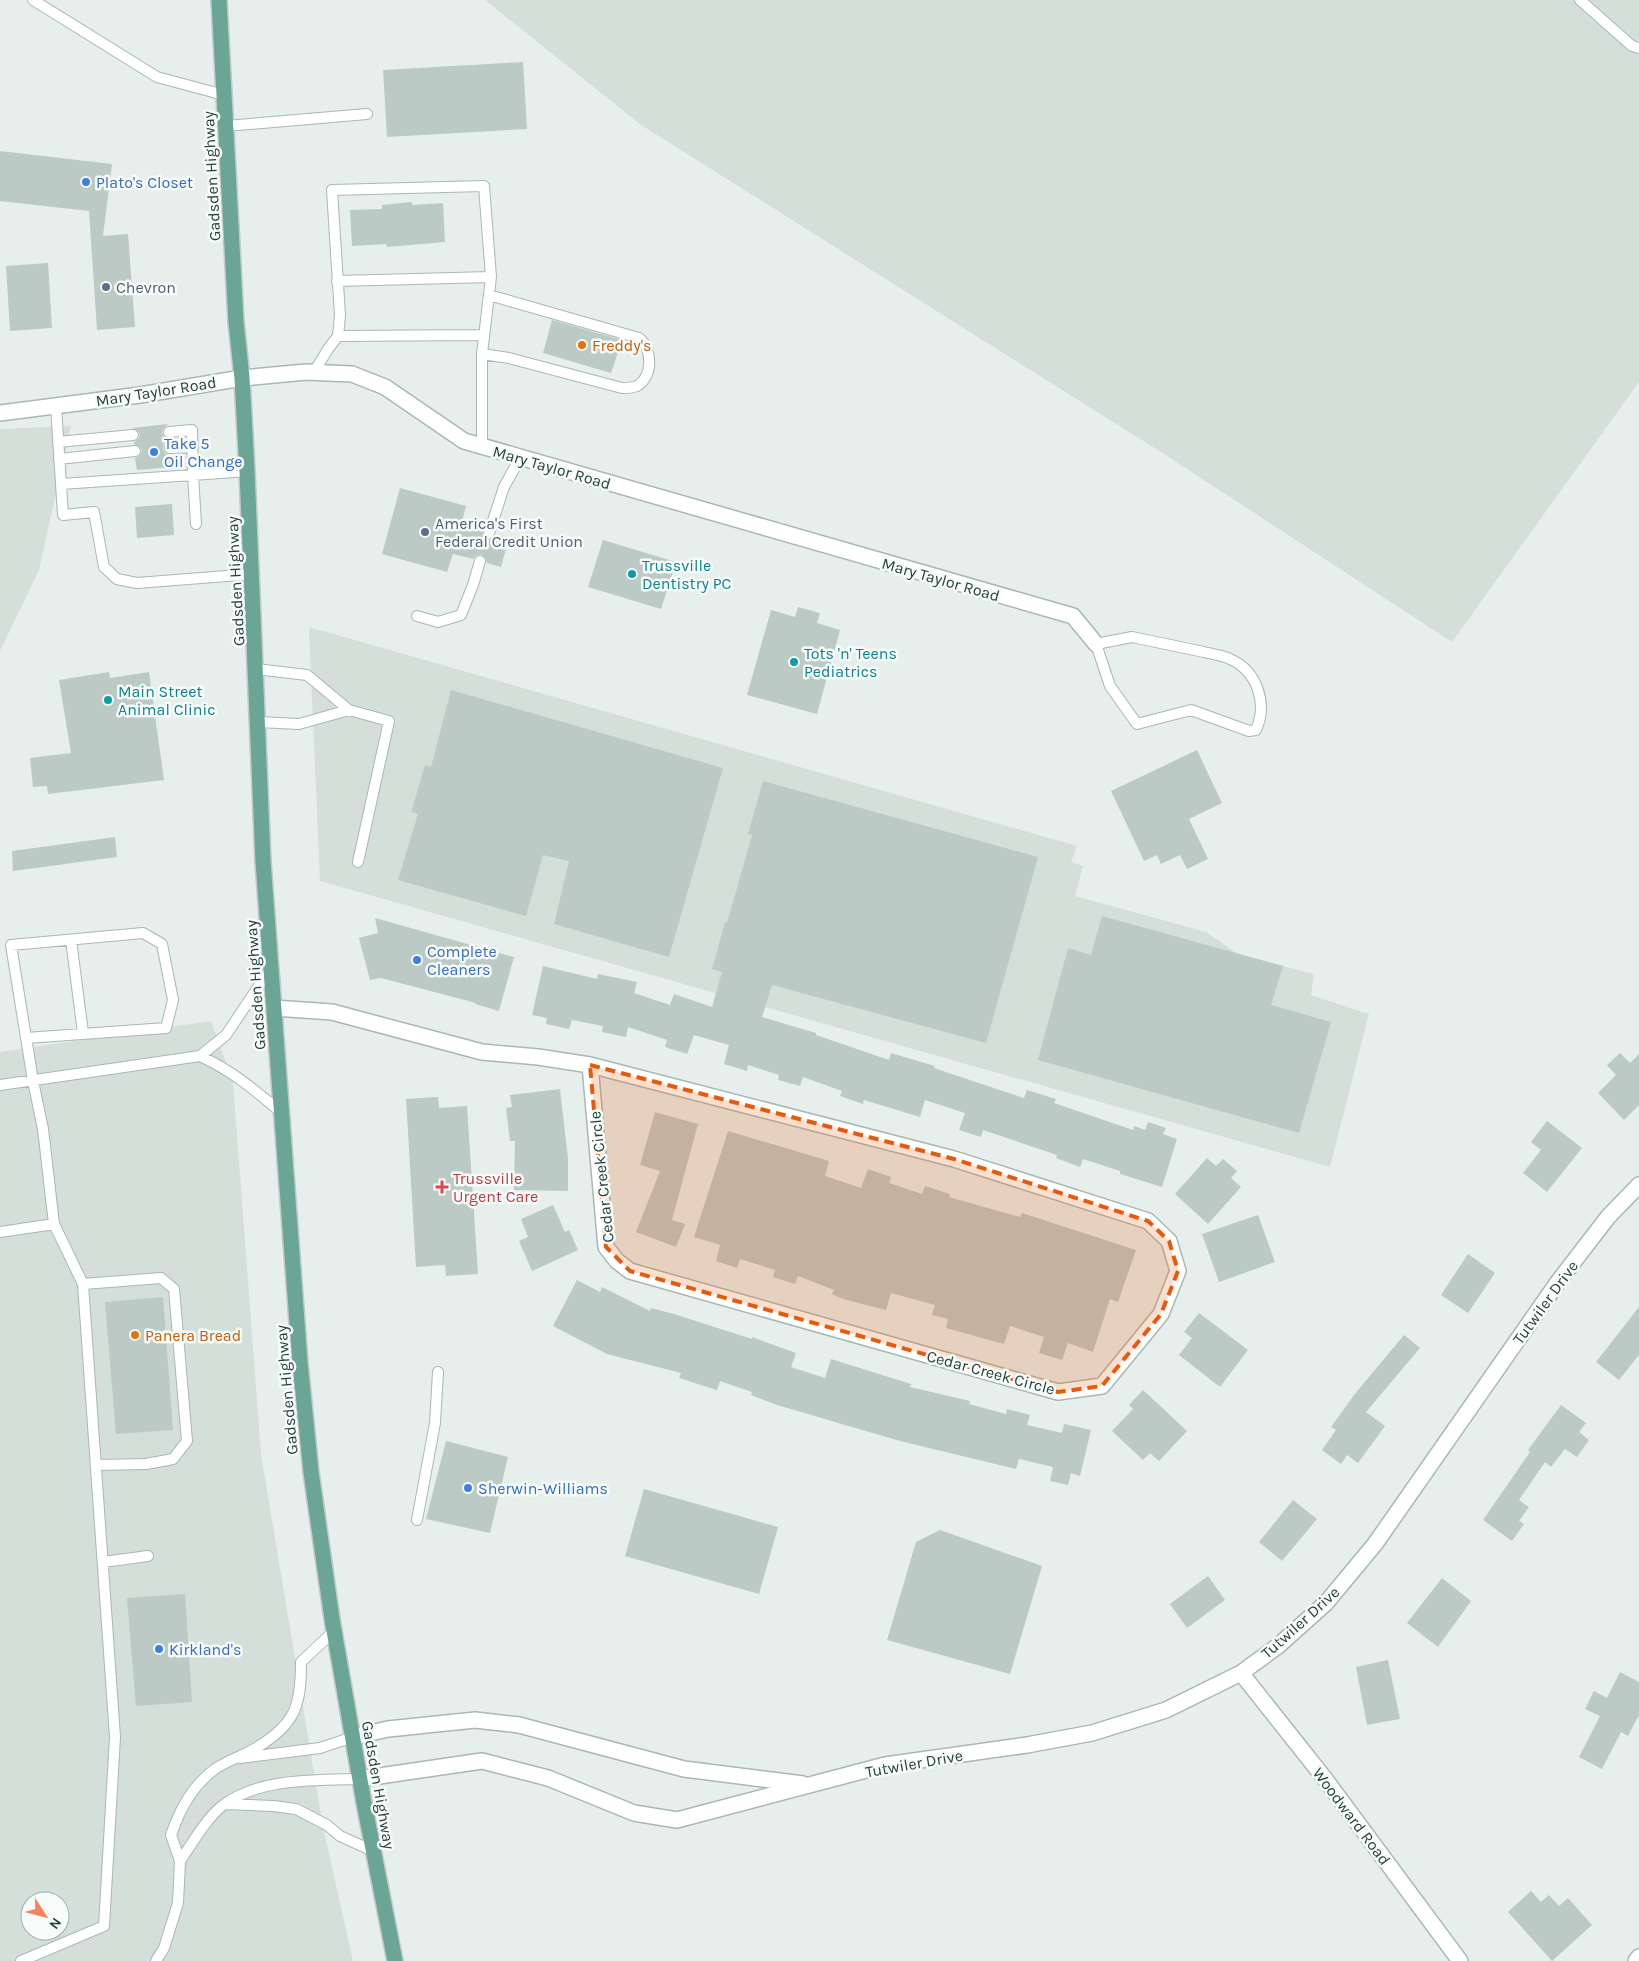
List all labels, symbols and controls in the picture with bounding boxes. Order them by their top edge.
street label: Gadsden Highway [199,110,224,241]
place label: Plato's Closet [96,173,193,192]
marker: Plato's Closet [80,176,92,188]
place label: Chevron [116,278,176,297]
marker: Chevron [100,281,112,293]
place label: Freddy's [592,336,651,355]
marker: Freddy's [576,339,588,351]
street label: Mary Taylor Road [94,373,218,410]
place label: Take 5 Oil Change [164,434,243,471]
street label: Mary Taylor Road [491,442,613,493]
marker: Take 5 Oil Change [148,446,160,458]
place label: America's First Federal Credit Union [435,514,583,551]
street label: Gadsden Highway [223,515,248,646]
marker: America's First Federal Credit Union [419,526,431,538]
street label: Mary Taylor Road [880,554,1002,605]
place label: Trussville Dentistry PC [642,556,732,593]
marker: Trussville Dentistry PC [626,568,638,580]
place label: Tots 'n' Teens Pediatrics [804,644,897,681]
marker: Tots 'n' Teens Pediatrics [788,656,800,668]
place label: Main Street Animal Clinic [118,682,215,719]
marker: Main Street Animal Clinic [102,694,114,706]
street label: Gadsden Highway [241,919,270,1051]
place label: Complete Cleaners [427,942,497,979]
marker: Complete Cleaners [411,954,423,966]
street label: Cedar Creek Circle [585,1110,618,1244]
place label: Trussville Urgent Care [453,1169,538,1206]
marker: Trussville Urgent Care [435,1180,449,1194]
street label: Tutwiler Drive [1509,1257,1582,1348]
street label: Gadsden Highway [271,1324,302,1456]
place label: Panera Bread [145,1326,241,1345]
marker: Panera Bread [129,1329,141,1341]
street label: Cedar Creek Circle [925,1346,1057,1399]
place label: Sherwin-Williams [478,1479,608,1498]
marker: Sherwin-Williams [462,1482,474,1494]
street label: Tutwiler Drive [1257,1582,1343,1662]
place label: Kirkland's [169,1640,241,1659]
marker: Kirkland's [153,1643,165,1655]
street label: Gadsden Highway [358,1719,399,1851]
street label: Tutwiler Drive [864,1746,964,1781]
street label: Woodward Road [1309,1764,1394,1869]
north arrow [20,1891,70,1941]
text: N [45,1914,65,1932]

